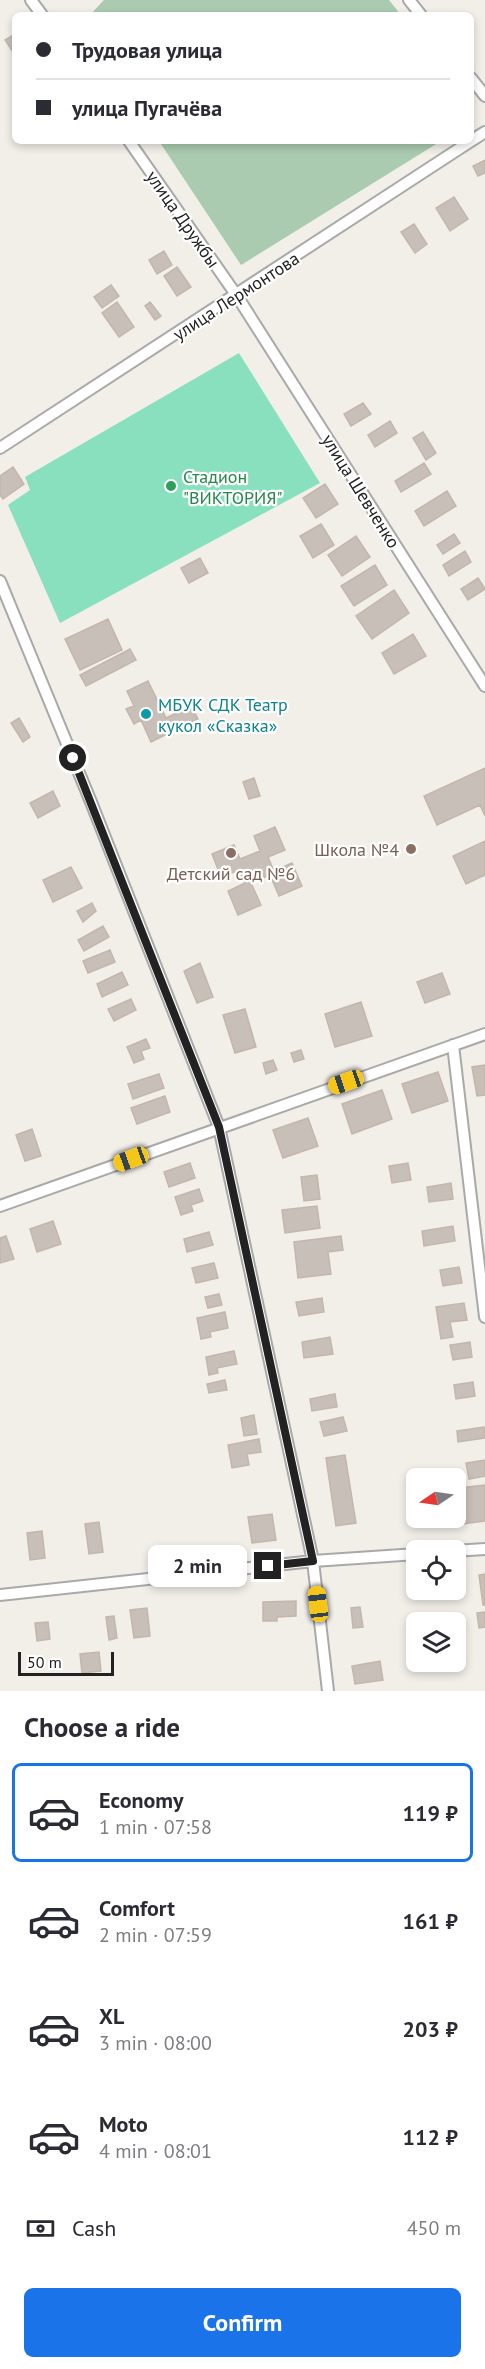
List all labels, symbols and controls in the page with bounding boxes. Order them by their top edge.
text: Трудовая улица [72,36,222,64]
text: улица Пугачёва [72,94,222,122]
street label: улица Дружбы [141,166,225,272]
street label: улица Лермонтова [169,247,303,345]
street label: улица Шевченко [317,430,405,552]
place label: Стадион "ВИКТОРИЯ" [183,465,283,509]
marker: Стадион "ВИКТОРИЯ" [164,479,178,493]
place label: МБУК СДК Театр кукол «Сказка» [158,693,288,737]
marker: МБУК СДК Театр кукол «Сказка» [139,707,153,721]
route start [59,744,86,771]
place label: Школа №4 [314,838,399,861]
marker: Школа №4 [404,842,418,856]
marker: Детский сад №6 [224,846,238,860]
place label: Детский сад №6 [167,862,295,885]
car [326,1068,366,1096]
car [111,1144,151,1174]
north arrow [406,1468,466,1528]
map controls [406,1468,466,1672]
button: locate [406,1540,466,1600]
callout: 2 min [148,1545,247,1587]
route end [254,1552,281,1579]
text: 2 min [173,1553,222,1579]
car [307,1585,329,1623]
button: layers [406,1612,466,1672]
scale bar [18,1649,114,1676]
text: 50 m [27,1652,62,1672]
text: Choose a ride [24,1710,180,1744]
icon: car [27,1786,81,1840]
text: Economy [99,1786,183,1814]
text: 119 ₽ [403,1799,458,1827]
text: 1 min · 07:58 [99,1814,212,1840]
icon: car [27,1894,81,1948]
text: Comfort [99,1894,175,1922]
text: 161 ₽ [403,1907,458,1935]
text: 2 min · 07:59 [99,1922,212,1948]
icon: car [27,2002,81,2056]
text: XL [99,2002,124,2030]
text: 203 ₽ [403,2015,458,2043]
text: 3 min · 08:00 [99,2030,212,2056]
icon: car [27,2110,81,2164]
text: Moto [99,2110,148,2138]
text: 112 ₽ [403,2123,458,2151]
text: 4 min · 08:01 [99,2138,212,2164]
icon: cash [24,2212,57,2245]
text: Cash [72,2214,116,2242]
text: 450 m [407,2215,461,2241]
button: Confirm [24,2288,461,2357]

